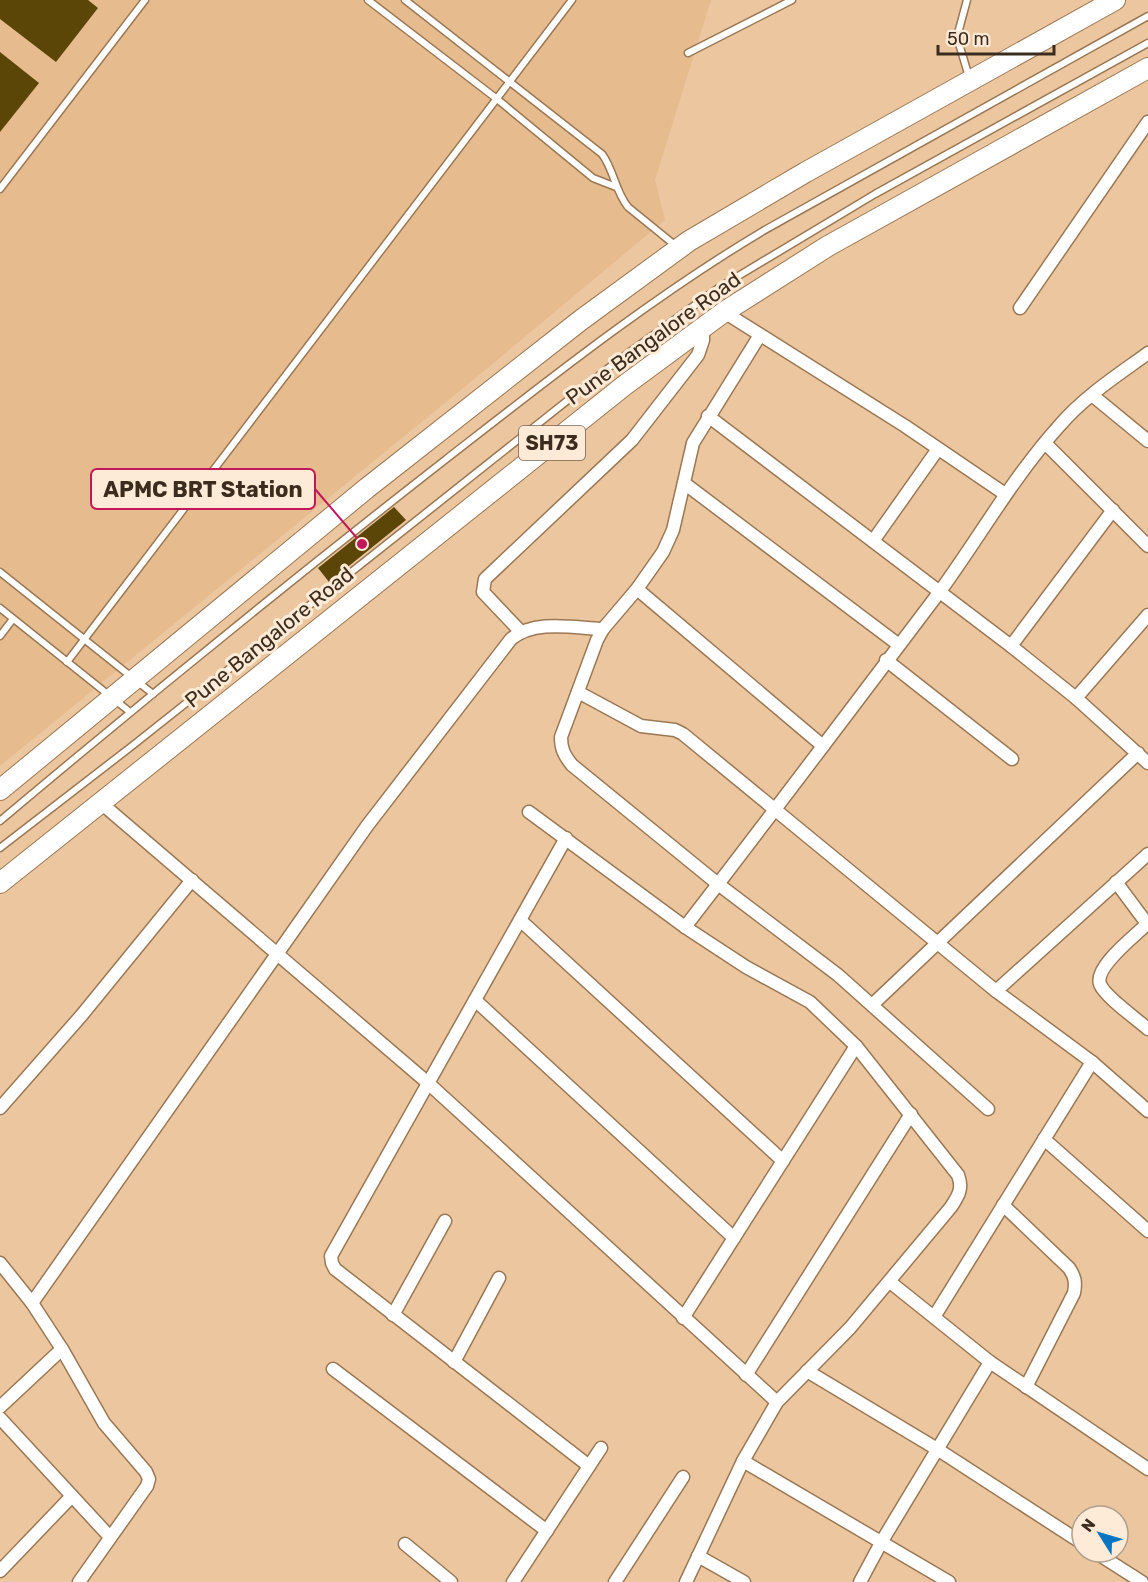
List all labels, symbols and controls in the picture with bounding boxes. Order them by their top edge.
scale bar [938,18,1054,56]
text: 50 m [947,28,990,50]
street label: Pune Bangalore Road [561,266,745,410]
road number: SH73 [519,426,585,460]
callout: APMC BRT Station [91,469,315,509]
text: APMC BRT Station [103,476,303,503]
street label: Pune Bangalore Road [180,561,358,713]
north arrow [1070,1504,1130,1564]
text: N [1077,1515,1099,1536]

